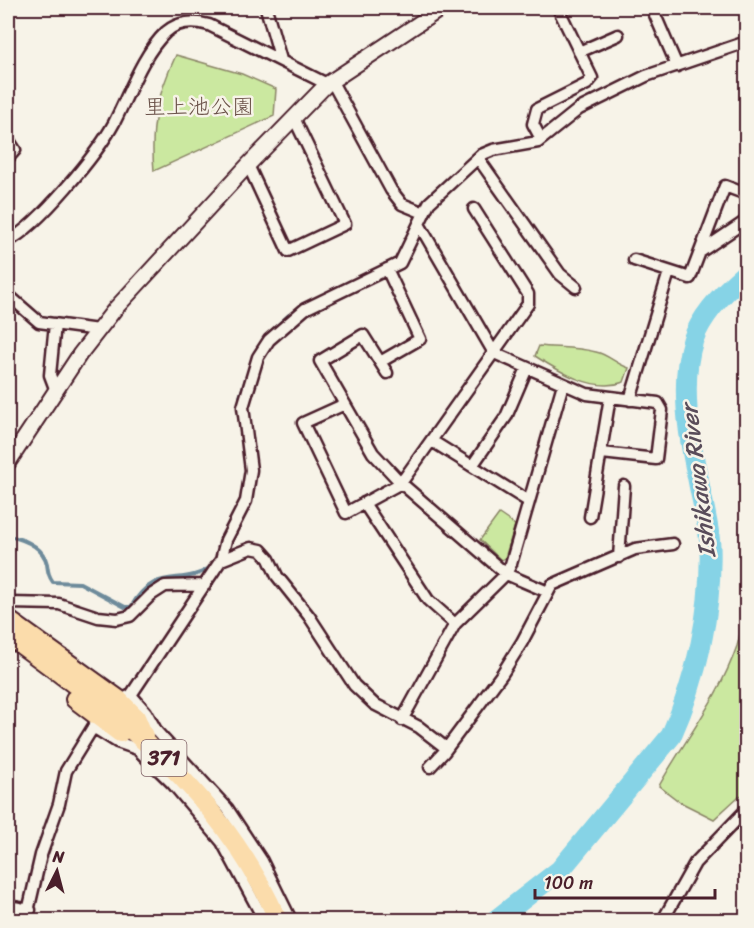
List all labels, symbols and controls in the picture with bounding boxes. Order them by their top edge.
park label: 里上池公園 [144,87,254,126]
water label: Ishikawa River [667,398,728,561]
road number: 371 [142,740,186,776]
north arrow [27,841,87,901]
text: N [50,841,66,872]
scale bar [535,862,715,900]
text: 100 m [544,867,593,899]

